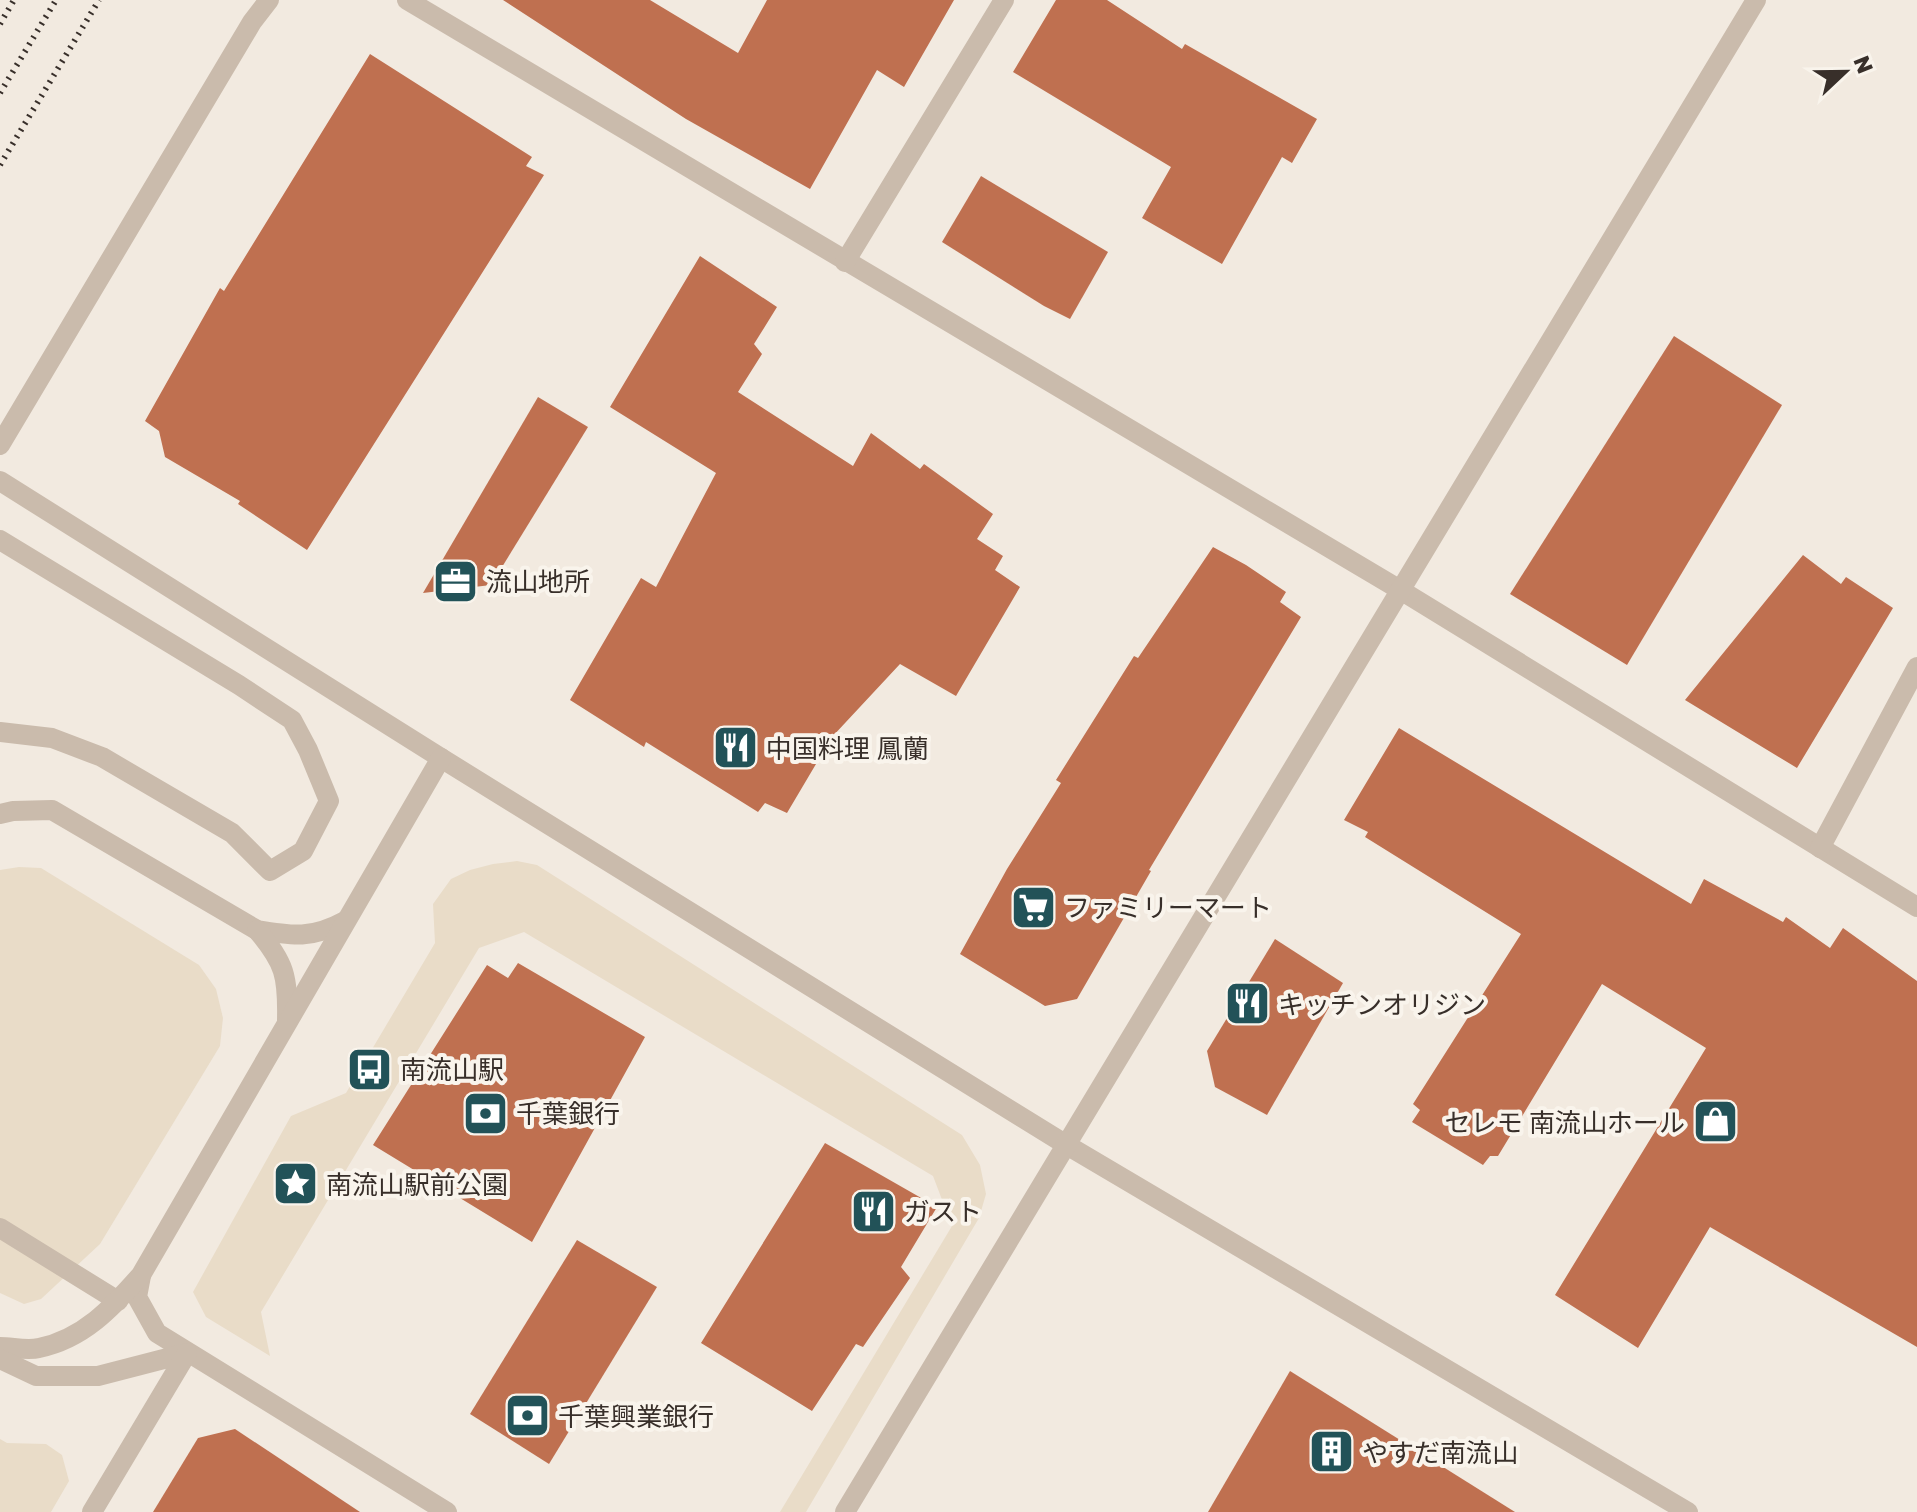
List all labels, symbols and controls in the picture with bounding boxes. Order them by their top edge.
north arrow [1805,32,1885,112]
text: N [1848,52,1880,77]
office icon: 流山地所 [431,557,479,605]
place label: 流山地所 [486,566,590,597]
restaurant icon: 中国料理 鳳蘭 [711,724,759,772]
place label: 中国料理 鳳蘭 [766,733,929,764]
supermarket icon: ファミリーマート [1009,883,1057,931]
place label: ファミリーマート [1064,892,1272,923]
restaurant icon: キッチンオリジン [1223,980,1271,1028]
place label: キッチンオリジン [1278,989,1486,1020]
bus stop icon: 南流山駅 [345,1045,393,1093]
place label: 南流山駅 [400,1054,504,1085]
bank icon: 千葉銀行 [461,1089,509,1137]
place label: 千葉銀行 [516,1098,620,1129]
shop icon: セレモ 南流山ホール [1692,1098,1740,1146]
place label: セレモ 南流山ホール [1444,1107,1685,1138]
place icon: 南流山駅前公園 [271,1160,319,1208]
place label: 南流山駅前公園 [326,1169,508,1200]
restaurant icon: ガスト [849,1187,897,1235]
place label: ガスト [904,1196,982,1227]
bank icon: 千葉興業銀行 [503,1392,551,1440]
place label: 千葉興業銀行 [558,1401,714,1432]
building icon: やすだ南流山 [1307,1428,1355,1476]
place label: やすだ南流山 [1362,1437,1518,1468]

